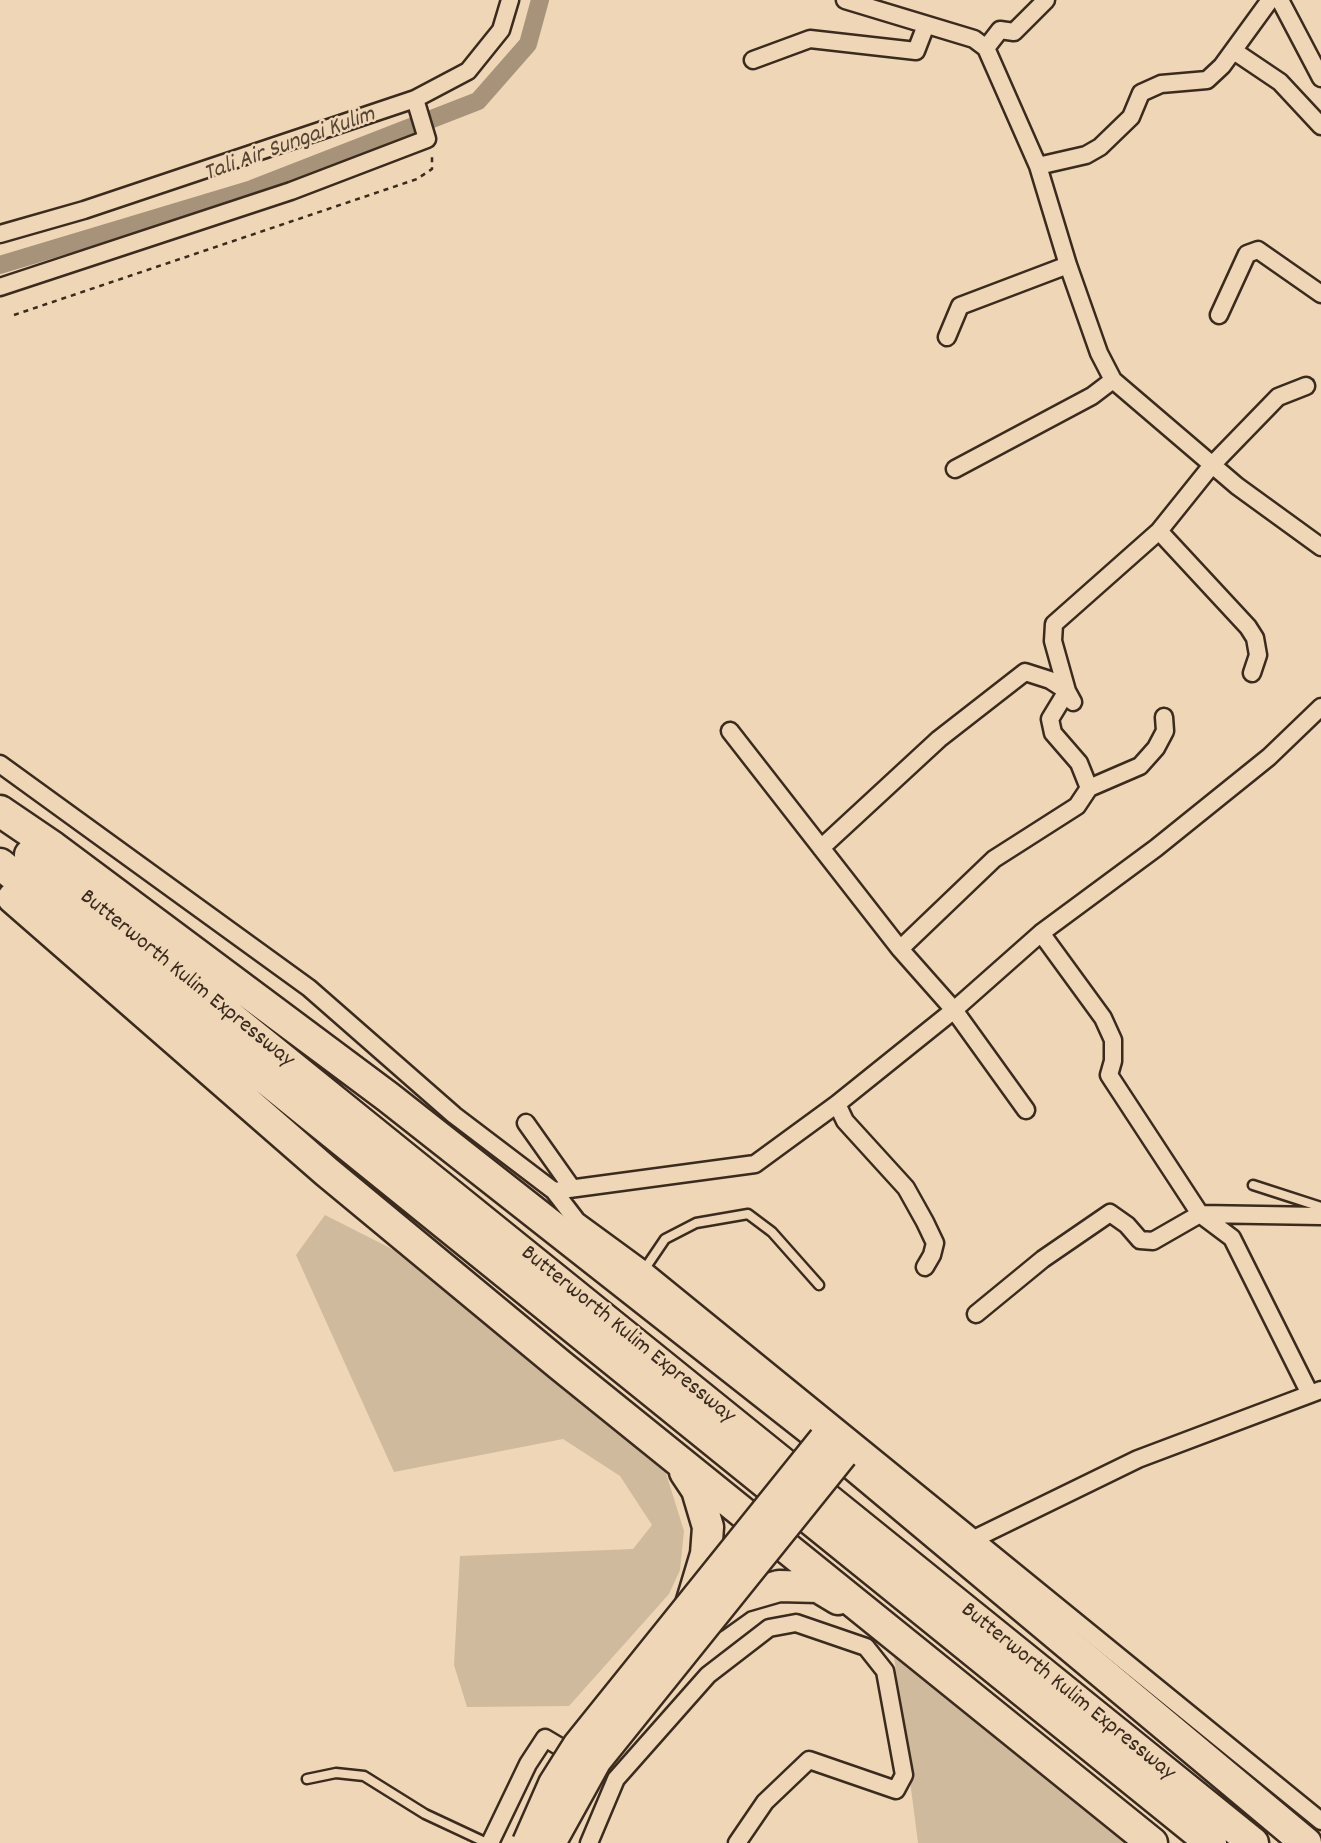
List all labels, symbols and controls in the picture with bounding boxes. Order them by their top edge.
water label: Tali Air Sungai Kulim [200,102,380,190]
street label: Butterworth Kulim Expressway [73,885,299,1075]
street label: Butterworth Kulim Expressway [514,1241,740,1431]
street label: Butterworth Kulim Expressway [954,1598,1180,1788]

